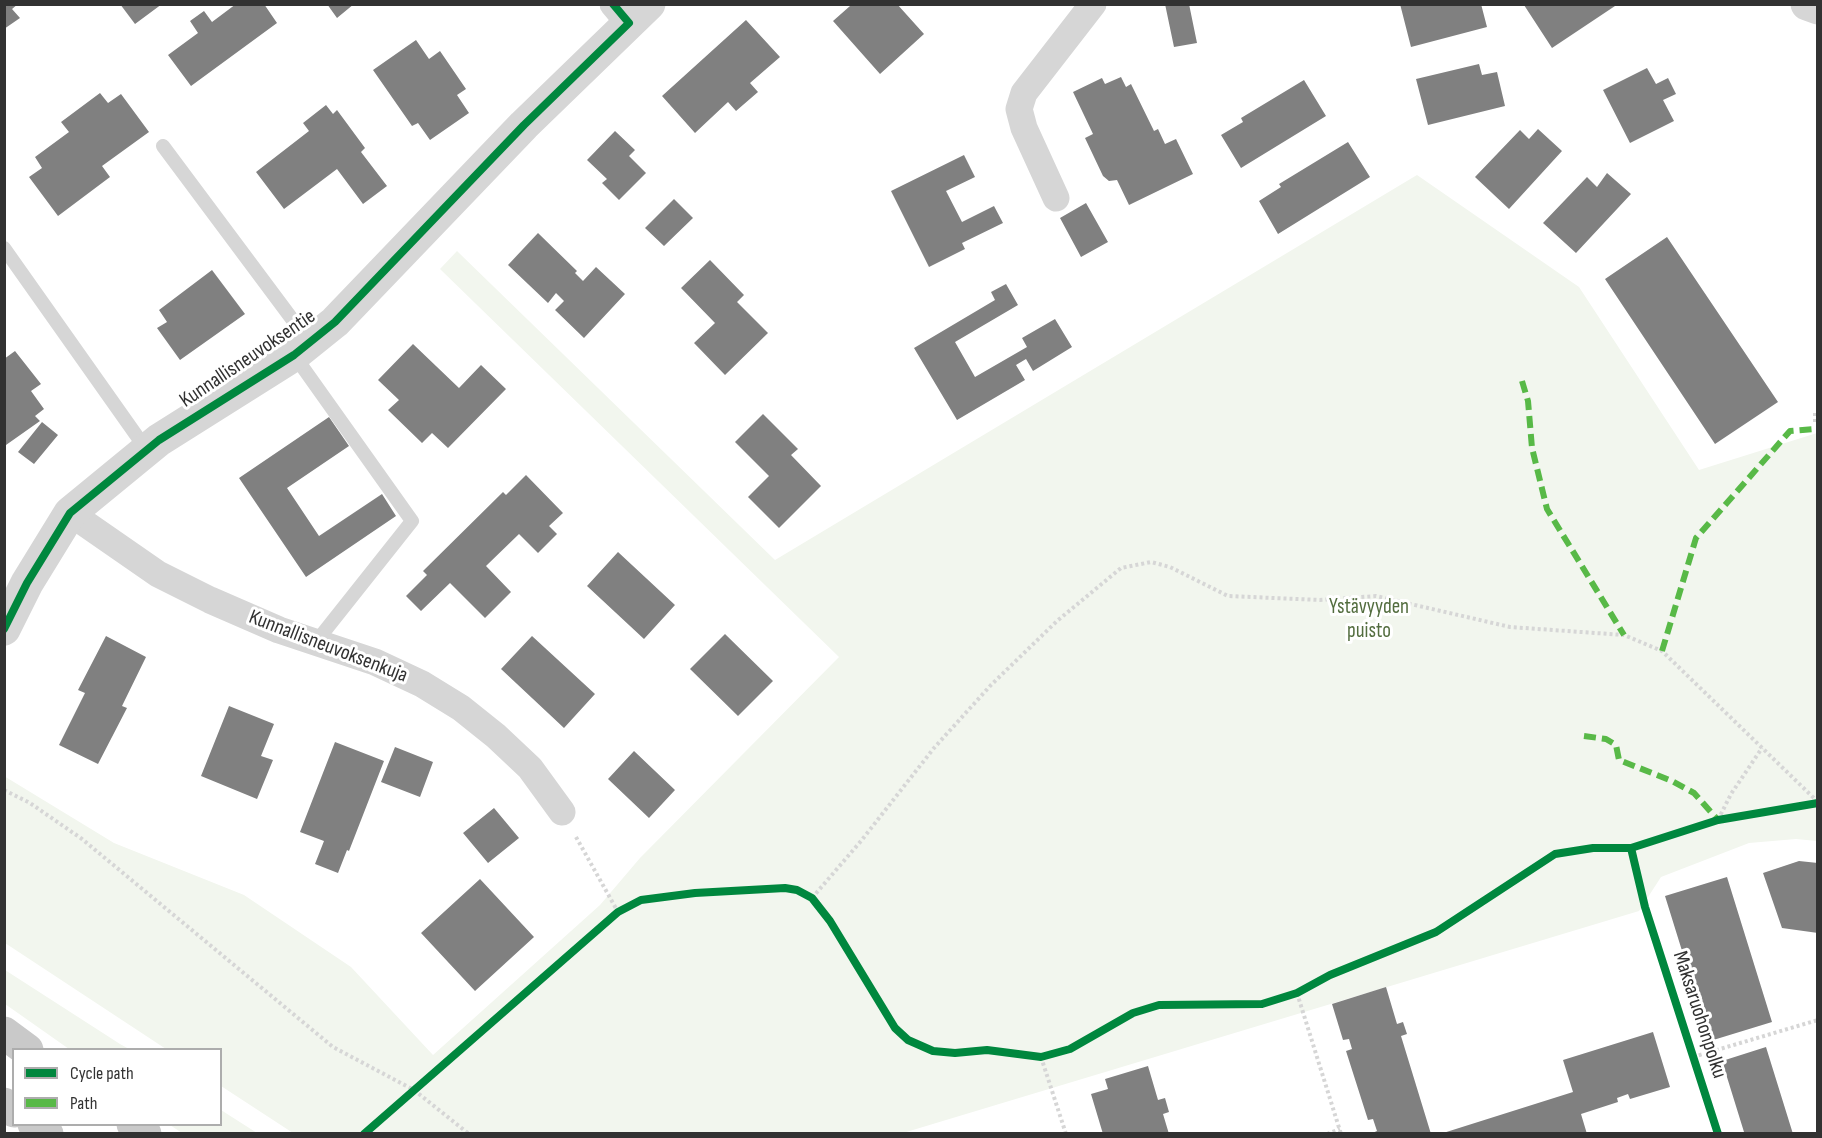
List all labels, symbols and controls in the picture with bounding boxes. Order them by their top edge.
street label: Kunnallisneuvoksentie [175,304,321,414]
park label: Ystävyyden puisto [1329,595,1409,645]
street label: Kunnallisneuvoksenkuja [245,605,411,689]
street label: Maksaruohonpolku [1667,948,1731,1082]
legend [12,1048,222,1126]
text: Cycle path [70,1063,134,1084]
text: Path [70,1093,98,1114]

